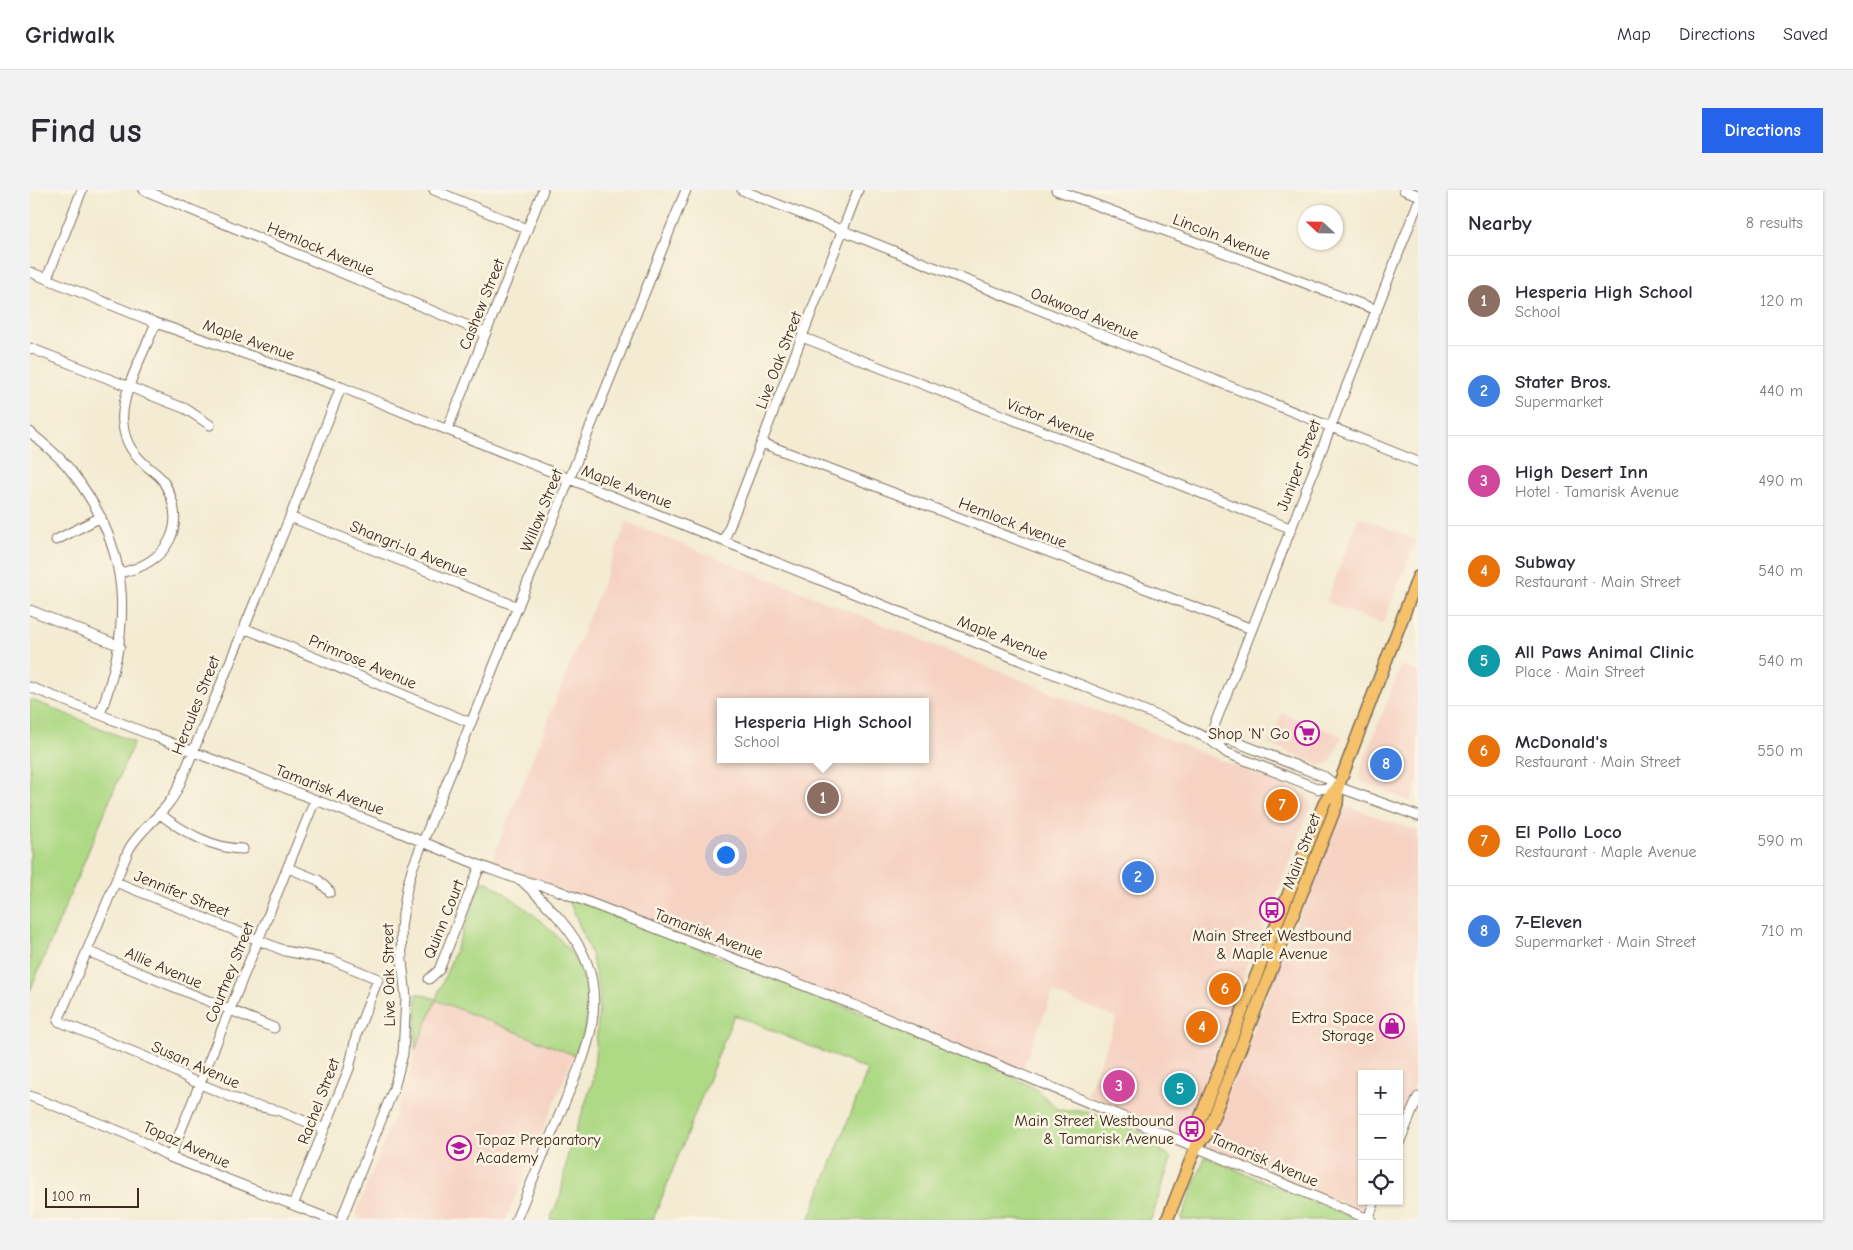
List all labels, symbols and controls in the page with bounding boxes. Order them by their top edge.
text: Gridwalk [25,21,114,49]
text: Map [1617,24,1651,45]
text: Directions [1679,24,1755,45]
text: Saved [1783,24,1828,45]
button: Directions [1702,108,1823,153]
text: Find us [30,110,142,151]
north arrow [1298,205,1343,250]
street label: Lincoln Avenue [1170,210,1273,264]
text: Nearby [1468,211,1532,235]
text: 8 results [1746,214,1803,232]
street label: Hemlock Avenue [264,218,377,280]
street label: Cashew Street [456,256,508,352]
text: Hesperia High School [1515,281,1693,303]
street label: Oakwood Avenue [1028,284,1141,344]
text: 1 [1481,292,1487,310]
text: 120 m [1760,292,1803,310]
text: School [1515,303,1561,321]
street label: Live Oak Street [752,309,806,412]
street label: Maple Avenue [200,316,297,364]
text: Stater Bros. [1515,371,1611,393]
text: 2 [1480,382,1488,400]
text: 440 m [1759,382,1803,400]
text: Supermarket [1515,393,1603,411]
street label: Victor Avenue [1004,395,1097,445]
street label: Juniper Street [1273,417,1325,514]
street label: Maple Avenue [579,461,675,512]
text: High Desert Inn [1515,461,1648,483]
street label: Willow Street [517,466,567,554]
text: 3 [1480,472,1488,490]
text: 490 m [1758,472,1803,490]
text: Hotel · Tamarisk Avenue [1515,483,1679,501]
street label: Hemlock Avenue [956,494,1069,552]
street label: Shangri-la Avenue [347,517,470,581]
text: Subway [1515,551,1575,573]
text: 4 [1480,562,1488,580]
text: 540 m [1758,562,1803,580]
text: Restaurant · Main Street [1515,573,1680,591]
street label: Maple Avenue [955,612,1050,664]
street label: Primrose Avenue [306,631,419,693]
text: All Paws Animal Clinic [1515,641,1694,663]
text: 5 [1480,652,1488,670]
text: 540 m [1758,652,1803,670]
street label: Hercules Street [168,653,224,757]
text: Place · Main Street [1515,663,1645,681]
popup [717,698,929,763]
text: Hesperia High School [734,711,912,733]
supermarket icon: Shop 'N' Go [1294,720,1320,746]
place label: Shop 'N' Go [1208,725,1290,743]
text: McDonald's [1515,731,1607,753]
text: School [734,733,780,751]
text: 6 [1480,742,1488,760]
text: 550 m [1757,742,1803,760]
pin: 8 [1370,745,1402,783]
text: Restaurant · Main Street [1515,753,1680,771]
street label: Tamarisk Avenue [273,761,387,819]
pin: 1 [807,779,839,817]
pin: 7 [1266,786,1298,824]
street label: Main Street [1279,811,1325,892]
text: El Pollo Loco [1515,821,1622,843]
text: 7 [1480,832,1488,850]
text: 590 m [1758,832,1803,850]
your location [713,842,739,868]
text: Restaurant · Maple Avenue [1515,843,1697,861]
pin: 2 [1122,858,1154,896]
street label: Jennifer Street [132,867,232,921]
street label: Quinn Court [420,877,468,961]
bus stop icon: Main Street Westbound & Maple Avenue [1259,897,1285,923]
street label: Tamarisk Avenue [652,905,766,963]
text: 7-Eleven [1515,911,1582,933]
street label: Courtney Street [202,919,258,1025]
text: 8 [1480,922,1488,940]
text: 710 m [1761,922,1803,940]
street label: Live Oak Street [379,923,399,1027]
place label: Main Street Westbound & Maple Avenue [1192,927,1352,963]
text: Supermarket · Main Street [1515,933,1696,951]
street label: Allie Avenue [122,944,205,992]
pin: 6 [1209,970,1241,1008]
pin: 4 [1186,1008,1218,1046]
place label: Extra Space Storage [1291,1009,1374,1045]
shop icon: Extra Space Storage [1379,1013,1405,1039]
street label: Susan Avenue [149,1037,243,1092]
street label: Rachel Street [294,1055,344,1147]
pin: 3 [1103,1067,1135,1105]
pin: 5 [1164,1070,1196,1108]
map controls [1358,1070,1403,1205]
button: + [1358,1070,1403,1115]
place label: Main Street Westbound & Tamarisk Avenue [1015,1112,1174,1148]
button: − [1358,1115,1403,1160]
bus stop icon: Main Street Westbound & Tamarisk Avenue [1179,1116,1205,1142]
street label: Topaz Avenue [140,1118,233,1172]
street label: Tamarisk Avenue [1208,1129,1321,1191]
place label: Topaz Preparatory Academy [476,1131,601,1167]
school or university icon: Topaz Preparatory Academy [446,1135,472,1161]
button: locate [1358,1160,1403,1205]
scale bar [45,1185,139,1208]
text: 100 m [52,1188,91,1205]

